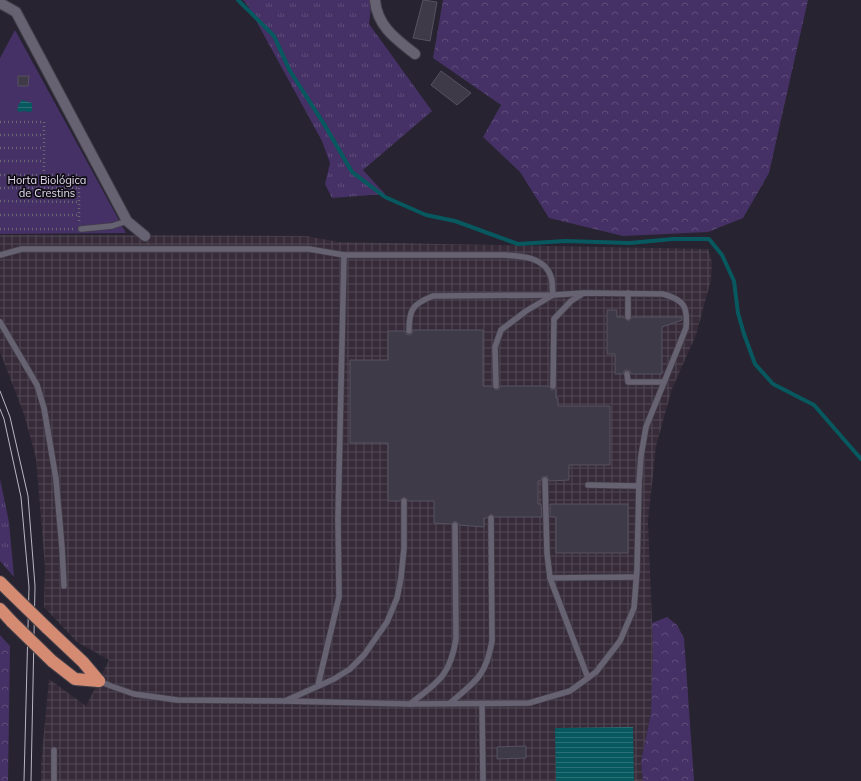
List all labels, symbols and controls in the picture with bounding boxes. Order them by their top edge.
park label: Horta Biológica de Crestins [8,173,86,200]

